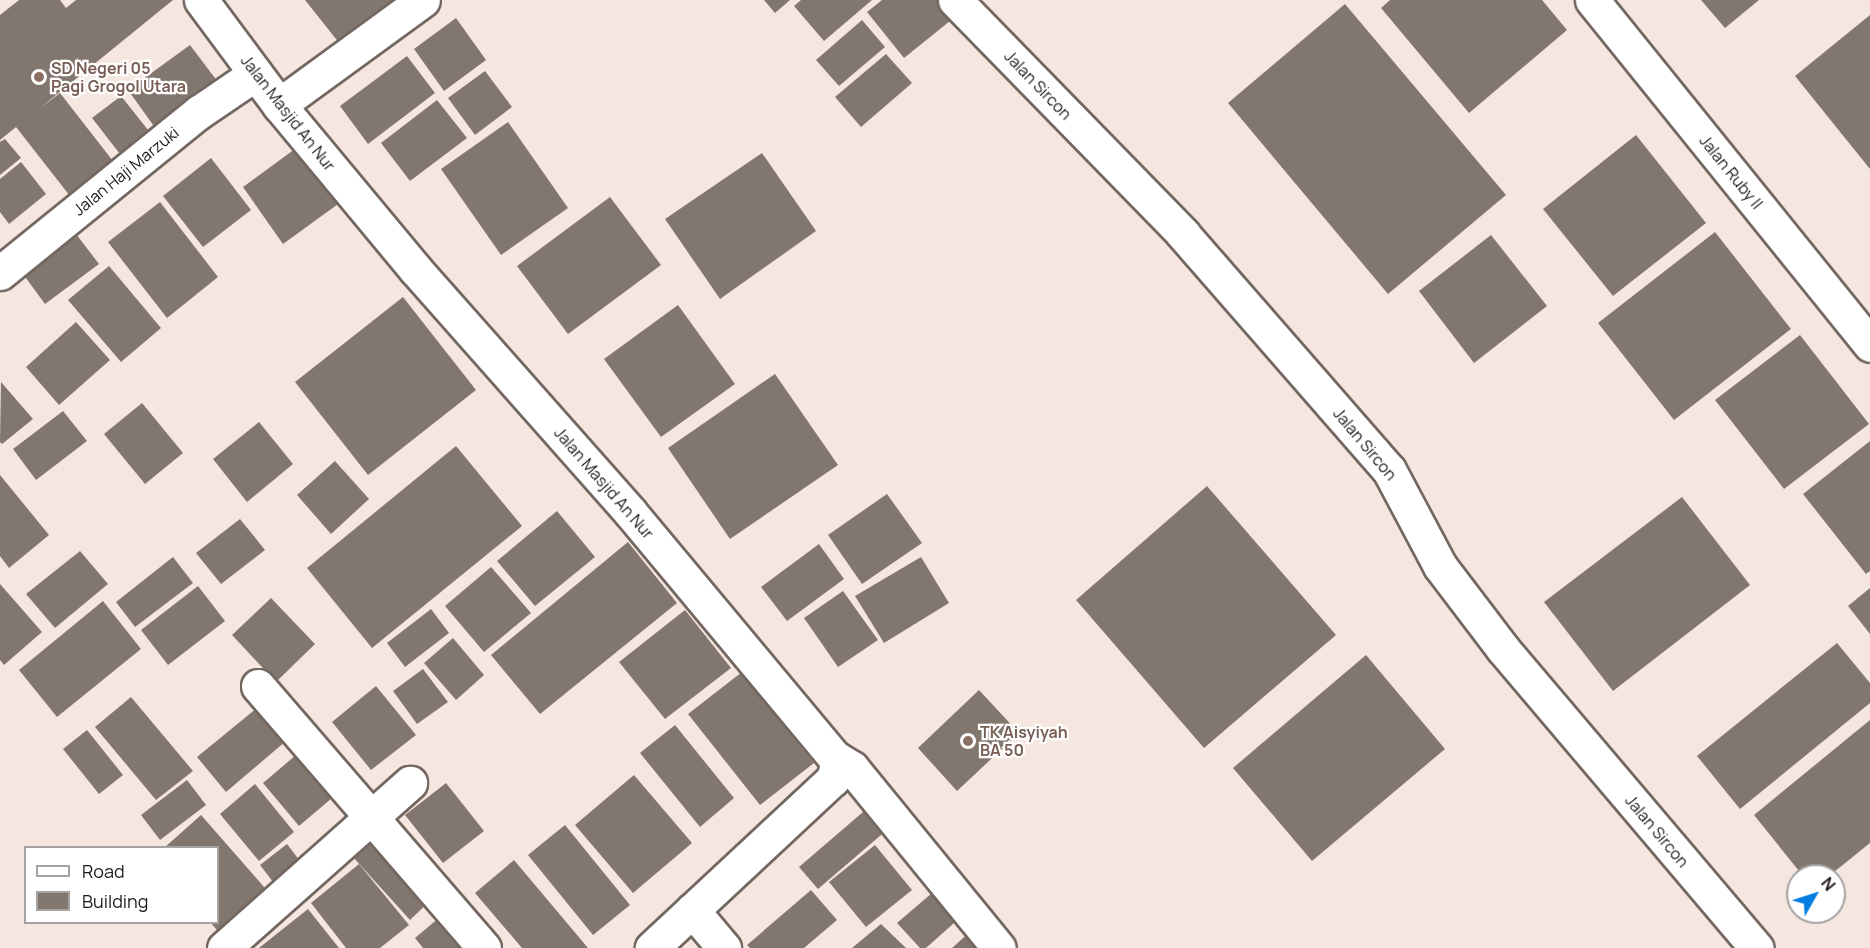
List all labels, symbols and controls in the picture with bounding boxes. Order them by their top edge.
street label: Jalan Sircon [1000,47,1076,123]
street label: Jalan Masjid An Nur [237,51,339,175]
place label: SD Negeri 05 Pagi Grogol Utara [51,58,186,96]
marker: SD Negeri 05 Pagi Grogol Utara [32,70,46,84]
street label: Jalan Haji Marzuki [69,123,183,219]
street label: Jalan Ruby II [1695,131,1767,213]
street label: Jalan Sircon [1329,404,1401,484]
street label: Jalan Masjid An Nur [550,423,658,543]
place label: TK Aisyiyah BA 50 [980,722,1068,760]
marker: TK Aisyiyah BA 50 [961,734,975,748]
street label: Jalan Sircon [1621,791,1693,871]
legend [24,846,219,924]
text: Road [82,859,125,883]
north arrow [1786,864,1846,924]
text: N [1816,873,1841,895]
text: Building [82,889,148,913]

